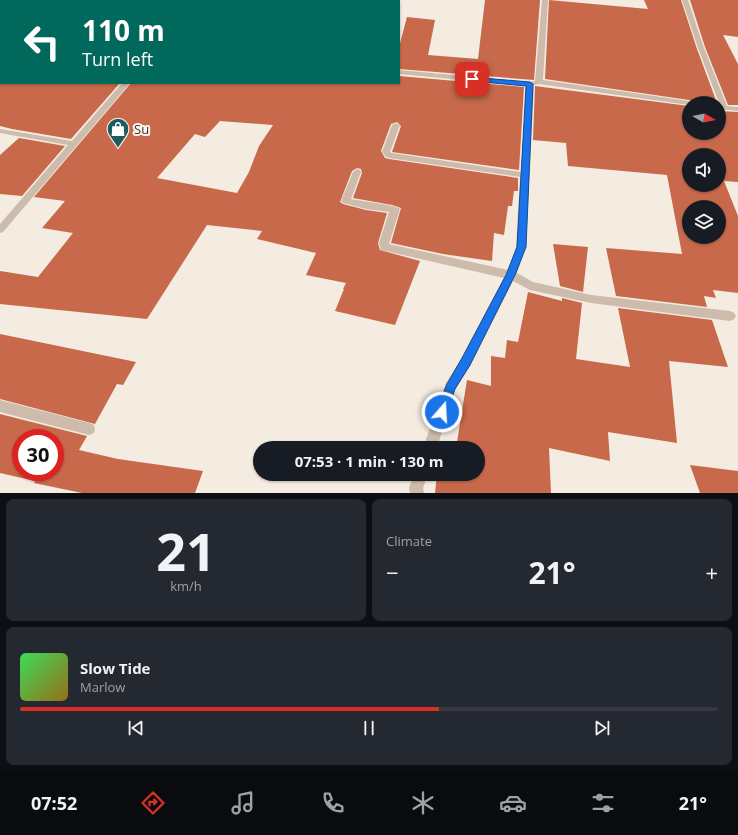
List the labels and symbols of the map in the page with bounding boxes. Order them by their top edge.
pin [455,62,489,96]
north arrow [682,96,726,140]
shop icon: Su [105,116,131,149]
place label: Su [134,120,149,138]
position arrow [421,391,463,433]
speed limit sign: 30 [12,429,64,481]

